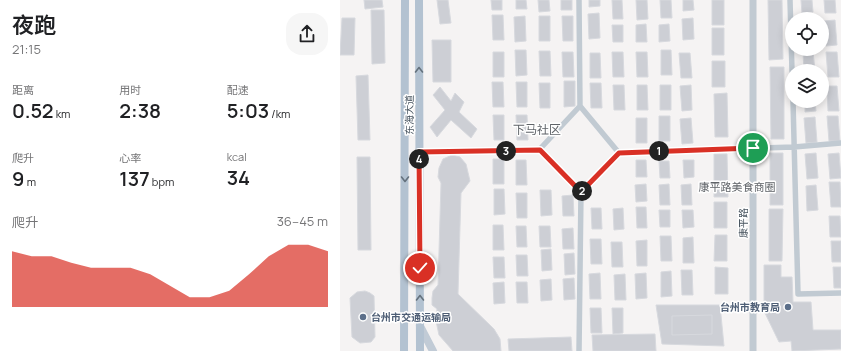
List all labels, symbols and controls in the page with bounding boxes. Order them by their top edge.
text: 夜跑 [12,10,56,40]
map controls [785,12,829,108]
button: locate [785,12,829,56]
button: share [286,13,328,55]
text: 21:15 [12,40,41,58]
button: layers [785,64,829,108]
one-way arrow [415,67,423,73]
text: 距离 [12,82,34,97]
text: 用时 [119,82,141,97]
text: 配速 [227,82,249,97]
street label: 东海大道 [402,95,416,135]
text: 0.52 [12,97,53,124]
text: 2:38 [119,97,161,124]
text: 5:03 [227,97,269,124]
text: km [53,106,70,121]
text: /km [269,106,290,121]
district label: 下马社区 [513,121,561,138]
pin [736,131,770,165]
icon: arrive [742,137,764,159]
pin: 3 [496,141,516,161]
pin: 1 [649,141,669,161]
text: 3 [503,143,509,158]
text: 1 [657,143,661,158]
text: kcal [227,149,247,164]
pin: 4 [409,149,429,169]
text: 爬升 [12,150,34,165]
text: 心率 [119,150,141,165]
text: 4 [416,151,422,166]
text: 34 [227,164,250,191]
text: 9 [12,165,24,192]
text: 137 [119,165,150,192]
text: m [24,174,36,189]
text: bpm [150,174,174,189]
one-way arrow [400,176,409,182]
district label: 康平路美食商圈 [699,179,776,194]
pin: 2 [572,181,592,201]
text: 2 [579,183,585,198]
street label: 康平路 [736,208,750,238]
text: 36–45 m [277,212,328,230]
text: 爬升 [12,213,38,231]
pin [403,251,437,285]
icon: check [409,257,431,279]
one-way arrow [416,295,424,301]
place label: 台州市教育局 [720,300,780,314]
marker: 台州市教育局 [783,302,793,312]
place label: 台州市交通运输局 [371,310,451,324]
marker: 台州市交通运输局 [358,312,368,322]

